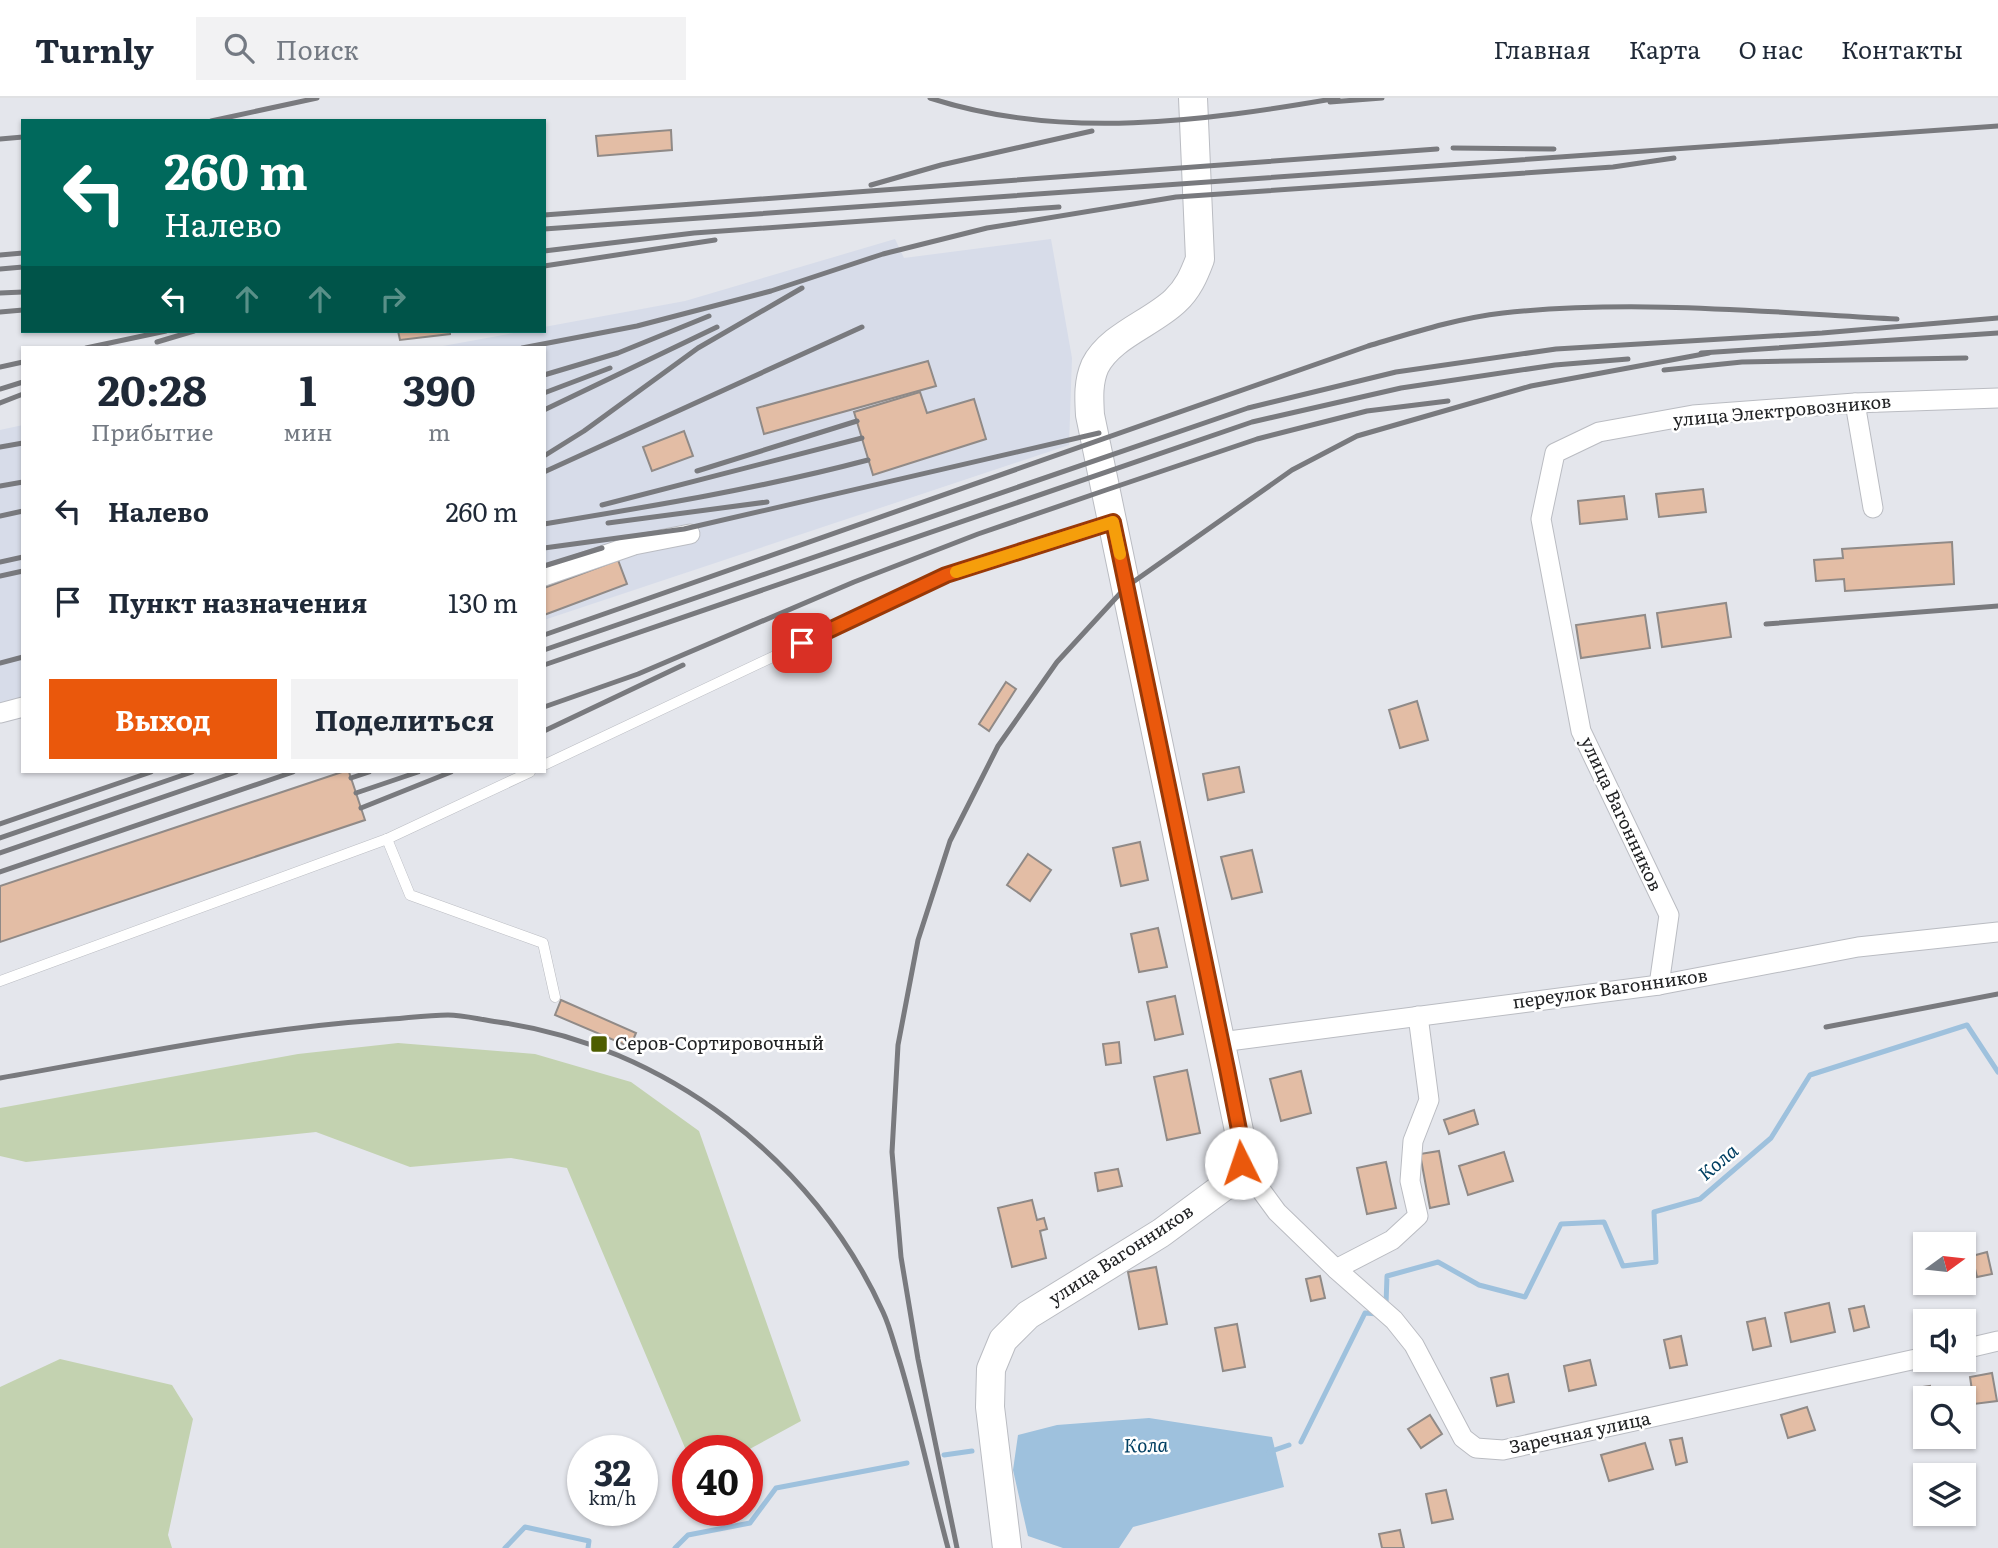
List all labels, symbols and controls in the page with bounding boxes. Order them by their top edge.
search box [196,17,686,80]
text: Turnly [35,24,154,73]
icon: search [220,29,258,67]
text: Поиск [276,29,359,68]
text: Главная [1493,31,1591,66]
text: Карта [1629,31,1701,66]
text: О нас [1739,31,1803,66]
text: Контакты [1841,31,1963,66]
text: 260 m [164,132,308,205]
icon: left [49,147,140,238]
text: Налево [164,199,282,247]
icon: left [155,280,193,318]
icon: ahead [228,280,266,318]
icon: ahead [301,280,339,318]
icon: right [374,280,412,318]
text: 20:28 [98,357,207,419]
text: 1 [299,357,317,419]
text: 390 [402,357,476,419]
street label: улица Электровозников [1672,387,1892,432]
text: Прибытие [91,414,213,448]
text: мин [283,414,332,448]
text: m [428,414,450,448]
text: Налево [108,491,209,530]
text: 260 m [445,491,518,530]
icon: left [49,492,87,530]
text: Пункт назначения [108,582,367,621]
text: 130 m [448,582,518,621]
icon: arrive [49,583,87,621]
pin [772,613,832,673]
icon: arrive [783,624,821,662]
button: Выход [49,679,277,759]
button: Поделиться [291,679,518,759]
street label: улица Вагонников [1575,732,1670,895]
street label: переулок Вагонников [1511,960,1709,1015]
place label: Серов-Сортировочный [615,1029,824,1056]
marker: Серов-Сортировочный [589,1034,609,1054]
position arrow [1204,1126,1278,1200]
water label: Кола [1691,1136,1744,1186]
street label: улица Вагонников [1042,1197,1198,1311]
north arrow [1913,1232,1976,1295]
map controls [1913,1232,1976,1526]
button: sound [1913,1309,1976,1372]
button: search [1913,1386,1976,1449]
street label: Заречная улица [1507,1403,1653,1460]
water label: Кола [1123,1430,1169,1458]
speed limit sign: 40 [672,1435,763,1526]
text: 32 [594,1445,631,1497]
button: layers [1913,1463,1976,1526]
text: km/h [589,1484,636,1511]

